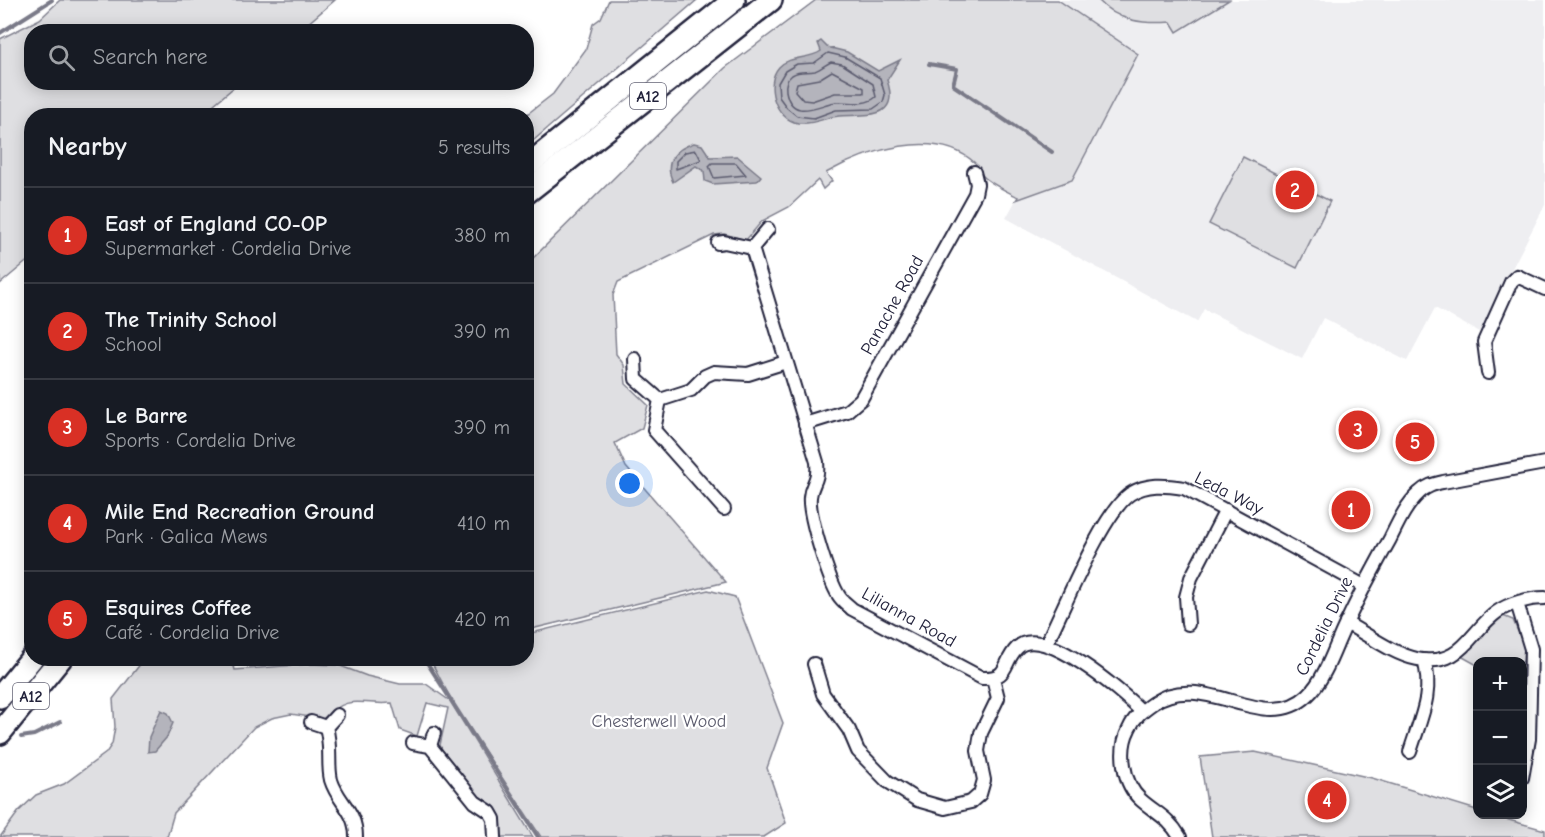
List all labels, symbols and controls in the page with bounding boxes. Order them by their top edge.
search box [24,24,534,90]
icon: search [45,41,78,74]
text: Search here [93,44,208,70]
road number: A12 [630,83,666,109]
text: Nearby [48,132,127,162]
text: 5 results [438,136,510,159]
pin: 2 [1276,168,1314,213]
text: East of England CO-OP [105,211,327,237]
text: 1 [64,224,71,247]
text: 380 m [454,224,510,247]
text: Supermarket · Cordelia Drive [105,237,351,260]
street label: Panache Road [857,252,928,358]
text: The Trinity School [105,307,277,333]
text: 2 [63,320,72,343]
text: 390 m [454,320,510,343]
text: School [105,333,162,356]
text: Le Barre [105,403,187,429]
pin: 3 [1338,408,1378,452]
text: 3 [63,416,72,439]
text: 390 m [454,416,510,439]
pin: 5 [1396,420,1434,464]
text: Sports · Cordelia Drive [105,429,296,452]
street label: Leda Way [1191,467,1267,520]
your location [615,469,644,498]
pin: 1 [1332,488,1370,532]
text: Mile End Recreation Ground [105,499,374,525]
text: 4 [63,512,72,535]
text: 410 m [457,512,510,535]
text: Park · Galica Mews [105,525,267,548]
street label: Cordelia Drive [1291,573,1358,679]
street label: Lilianna Road [858,583,960,652]
text: Esquires Coffee [105,595,251,621]
text: 5 [62,608,73,631]
text: 420 m [454,608,510,631]
text: Café · Cordelia Drive [105,621,279,644]
map controls [1473,657,1527,819]
button: + [1473,657,1527,711]
road number: A12 [13,683,49,709]
park label: Chesterwell Wood [592,711,726,732]
button: − [1473,711,1527,765]
button: layers [1473,765,1527,819]
pin: 4 [1308,778,1346,822]

